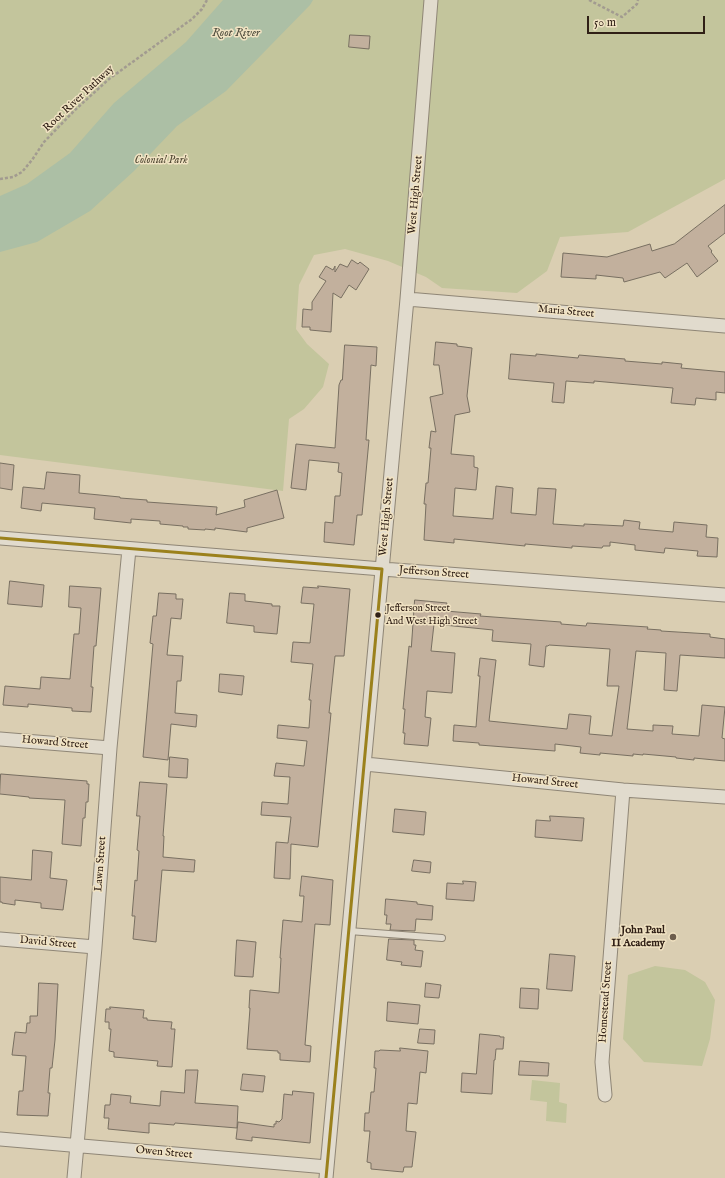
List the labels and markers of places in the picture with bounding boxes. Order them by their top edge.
place label: Jefferson Street And West High Street [386,603,477,626]
marker: Jefferson Street And West High Street [373,610,383,620]
place label: John Paul II Academy [611,924,665,950]
marker: John Paul II Academy [668,932,678,942]

